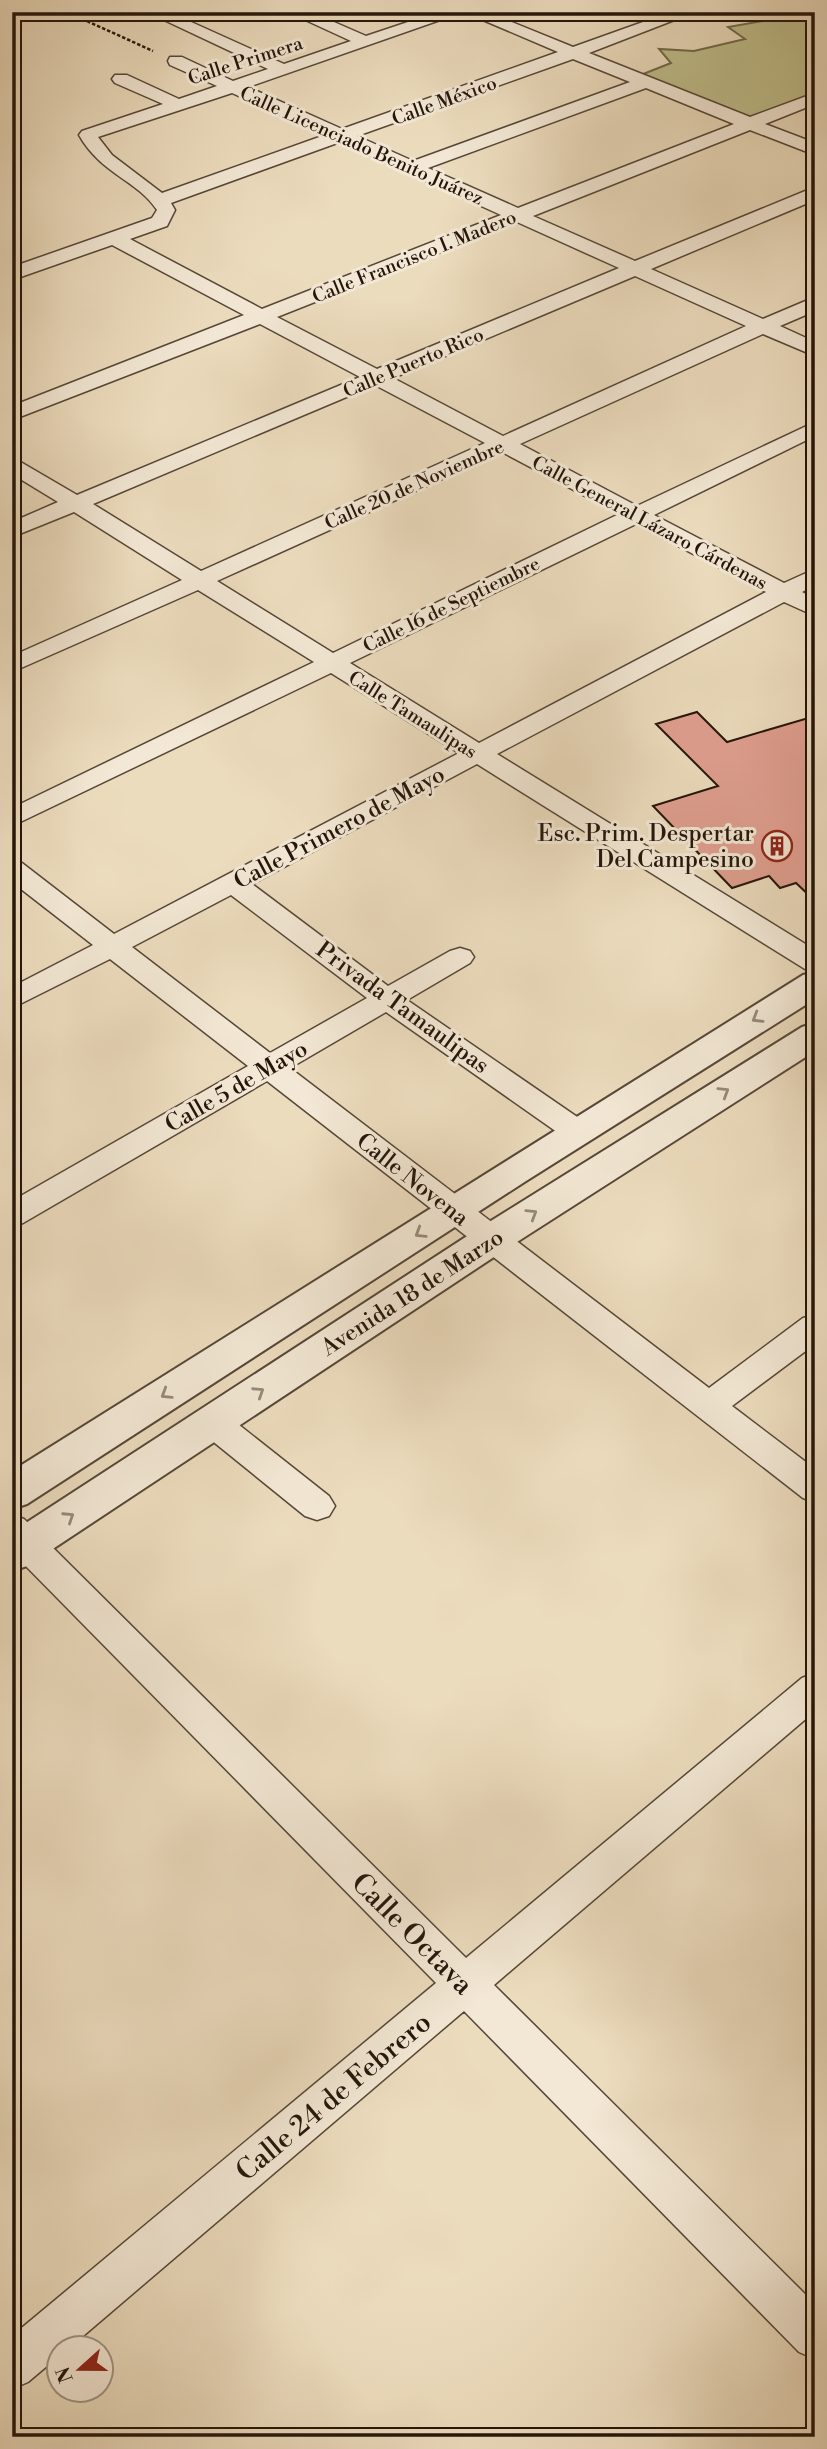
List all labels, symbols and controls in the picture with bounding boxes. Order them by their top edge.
street label: Calle Primera [185,31,306,91]
street label: Calle México [389,71,500,131]
street label: Calle Licenciado Benito Juárez [236,81,487,211]
street label: Calle Francisco I. Madero [309,205,520,309]
street label: Calle Puerto Rico [339,322,487,403]
street label: Calle 20 de Noviembre [321,435,508,535]
street label: Calle General Lázaro Cárdenas [528,451,771,595]
street label: Calle 16 de Septiembre [359,552,544,658]
street label: Calle Tamaulipas [344,666,481,764]
street label: Calle Primero de Mayo [229,760,450,895]
place label: Esc. Prim. Despertar Del Campesino [538,820,754,874]
building icon: Esc. Prim. Despertar Del Campesino [760,829,794,863]
street label: Privada Tamaulipas [310,936,494,1080]
one-way arrow [751,1010,764,1023]
street label: Calle 5 de Mayo [160,1035,313,1139]
one-way arrow [716,1088,729,1101]
street label: Calle Novena [351,1127,474,1233]
one-way arrow [524,1209,537,1222]
street label: Avenida 18 de Marzo [315,1223,509,1363]
one-way arrow [415,1225,428,1238]
one-way arrow [161,1386,174,1399]
one-way arrow [252,1387,265,1400]
one-way arrow [61,1512,74,1525]
street label: Calle Octava [344,1866,481,2003]
street label: Calle 24 de Febrero [229,2005,439,2189]
north arrow [46,2334,116,2404]
text: N [51,2363,79,2386]

